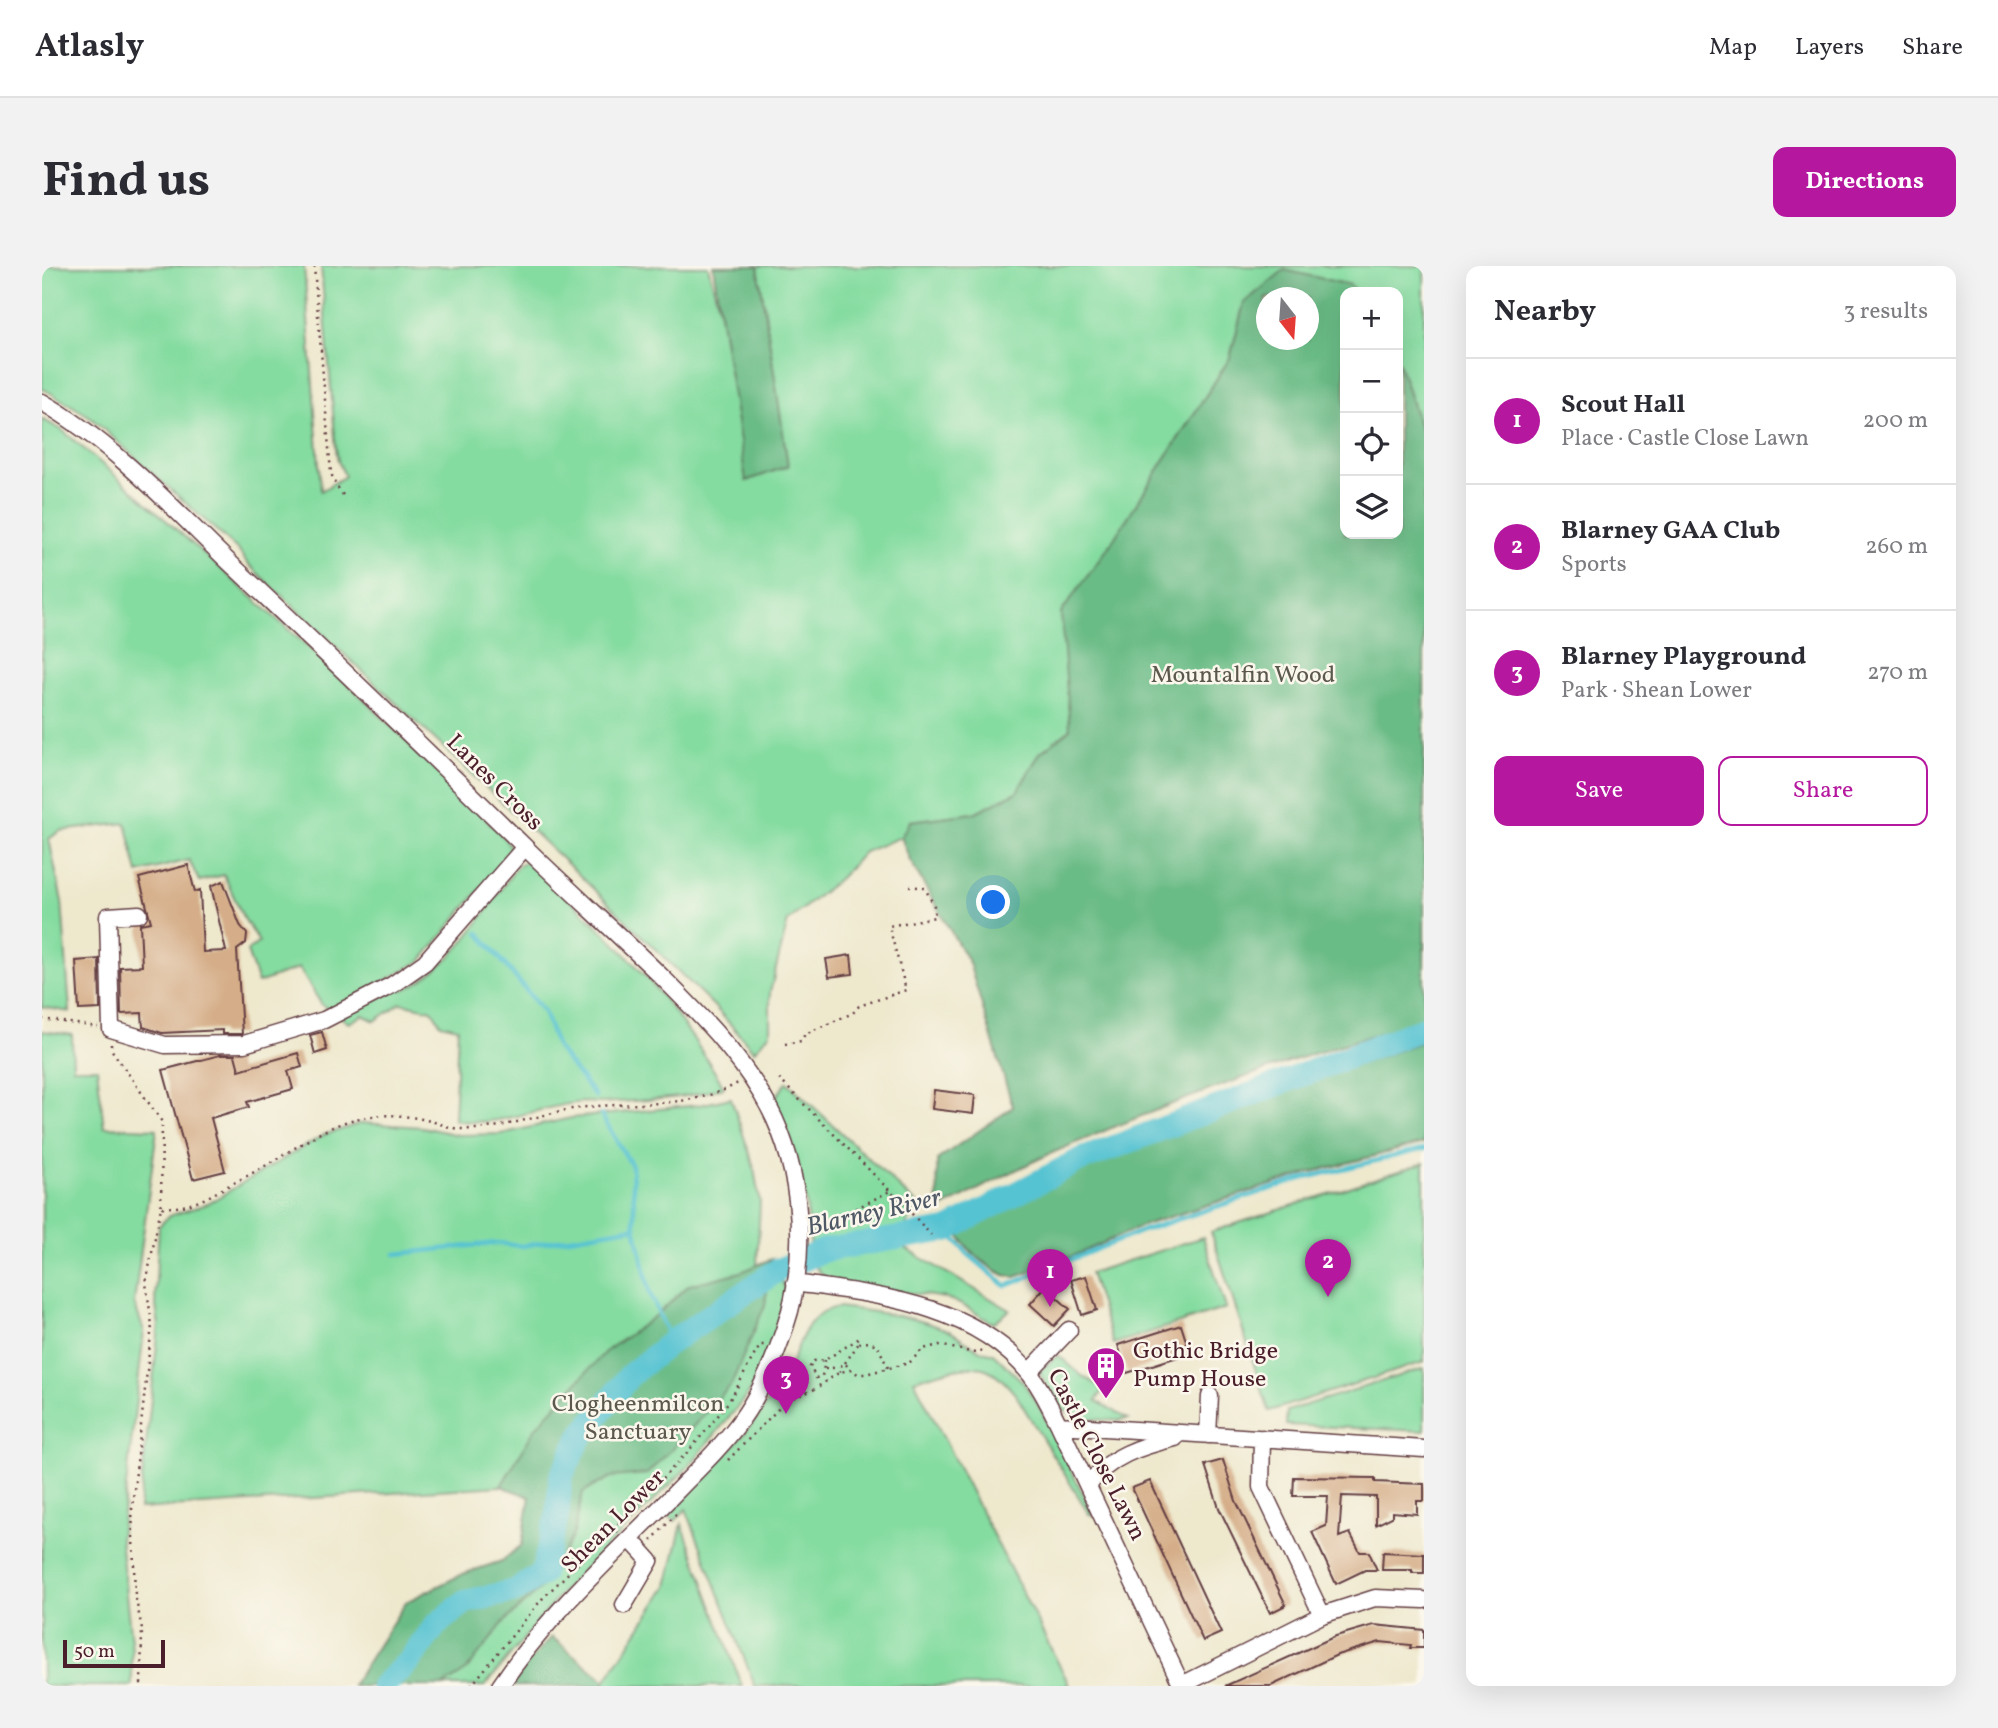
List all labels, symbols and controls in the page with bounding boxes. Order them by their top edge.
text: Atlasly [35,25,144,71]
text: Map [1709,31,1757,65]
text: Layers [1795,31,1864,65]
text: Share [1902,31,1963,65]
button: Directions [1773,147,1956,217]
text: Find us [42,148,210,217]
north arrow [1256,287,1319,350]
map controls [1340,287,1403,539]
button: + [1340,287,1403,350]
text: Nearby [1494,291,1596,333]
text: 3 results [1843,296,1928,328]
button: − [1340,350,1403,413]
text: Scout Hall [1561,387,1685,423]
text: 1 [1512,405,1522,437]
text: 200 m [1863,405,1928,437]
button: locate [1340,413,1403,476]
text: Place · Castle Close Lawn [1561,423,1809,455]
button: layers [1340,476,1403,539]
text: Blarney GAA Club [1561,513,1780,549]
text: 2 [1511,531,1523,563]
text: 260 m [1865,531,1928,563]
text: Sports [1561,549,1627,581]
text: Blarney Playground [1561,639,1806,675]
text: 3 [1511,657,1523,689]
text: 270 m [1867,657,1928,689]
park label: Mountalfin Wood [1151,659,1335,693]
text: Park · Shean Lower [1561,675,1752,707]
street label: Lanes Cross [438,727,550,839]
button: Save [1494,756,1704,826]
button: Share [1718,756,1928,826]
your location [976,885,1010,919]
water label: Blarney River [803,1180,945,1246]
pin: 2 [1305,1239,1351,1297]
pin: 1 [1027,1249,1073,1307]
place label: Gothic Bridge Pump House [1133,1335,1278,1397]
building icon: Gothic Bridge Pump House [1085,1345,1127,1400]
pin: 3 [763,1356,809,1414]
street label: Castle Close Lawn [1038,1363,1154,1547]
park label: Clogheenmilcon Sanctuary [552,1388,724,1450]
street label: Shean Lower [554,1462,674,1582]
scale bar [63,1637,164,1669]
text: 50 m [74,1639,115,1665]

